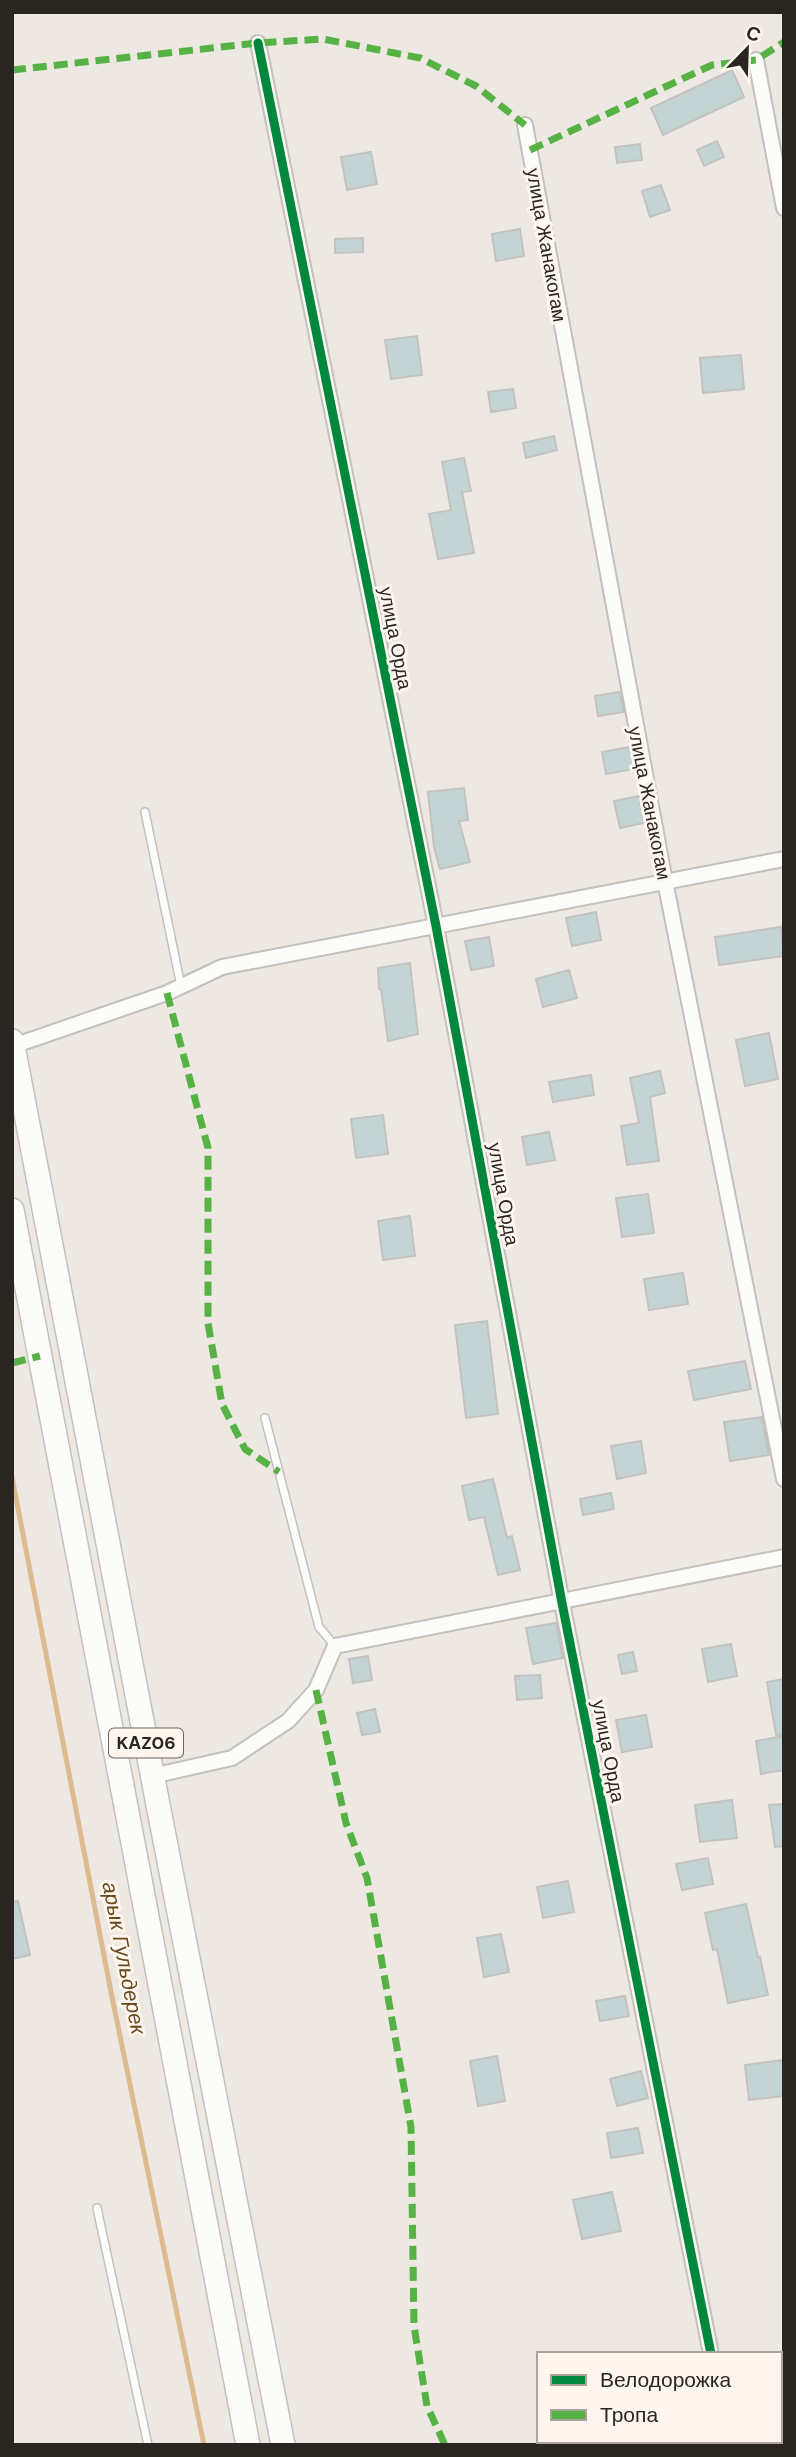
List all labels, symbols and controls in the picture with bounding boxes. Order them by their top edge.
north arrow [712,14,782,84]
text: С [742,20,765,48]
street label: улица Жанакогам [521,166,572,324]
street label: улица Орда [373,585,418,692]
street label: улица Жанакогам [622,724,677,882]
street label: улица Орда [482,1141,525,1248]
street label: улица Орда [586,1698,631,1805]
road number: KАZ06 [109,1728,183,1758]
water label: арык Гульдерек [95,1879,153,2038]
legend [537,2352,782,2443]
text: Велодорожка [600,2366,731,2394]
text: Тропа [600,2401,658,2429]

